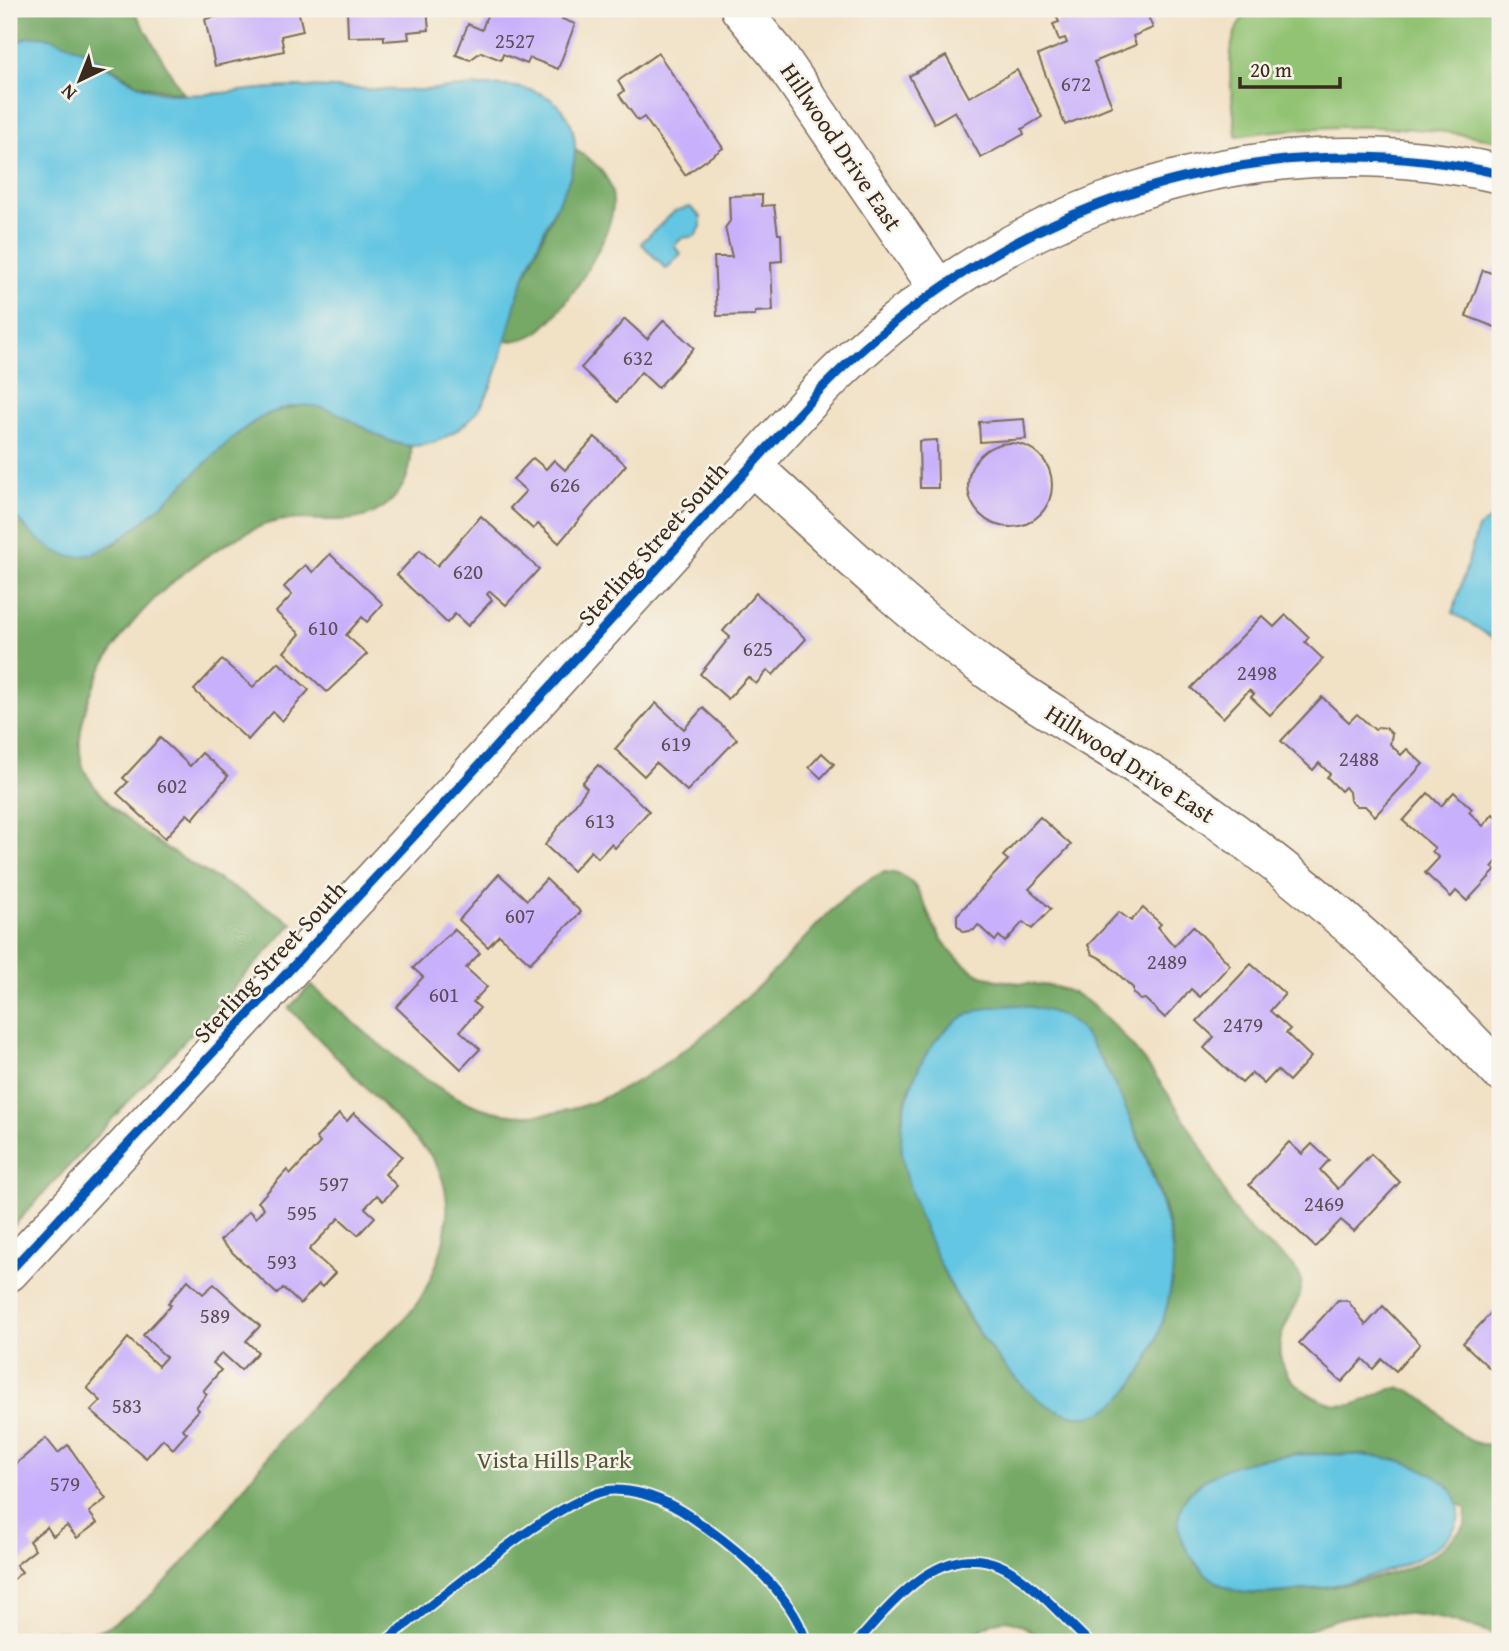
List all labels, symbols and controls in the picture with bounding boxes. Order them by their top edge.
house number: 2527 [495,25,535,56]
north arrow [46,46,116,116]
scale bar [1240,46,1339,90]
text: 20 m [1250,54,1292,85]
street label: Hillwood Drive East [772,56,911,238]
house number: 672 [1061,68,1091,99]
text: N [54,78,83,107]
house number: 632 [623,342,653,373]
street label: Sterling Street South [569,453,736,634]
house number: 626 [550,469,580,500]
house number: 620 [453,556,483,587]
house number: 610 [308,612,338,643]
house number: 625 [743,633,773,664]
house number: 2498 [1237,657,1277,688]
street label: Hillwood Drive East [1039,696,1222,832]
house number: 619 [661,728,691,759]
house number: 2488 [1339,743,1379,774]
house number: 602 [157,770,187,801]
house number: 613 [585,805,615,836]
street label: Sterling Street South [185,872,355,1051]
house number: 607 [505,900,535,931]
house number: 2489 [1147,946,1187,977]
house number: 601 [429,979,459,1010]
house number: 2479 [1223,1009,1263,1040]
house number: 597 [319,1168,349,1199]
house number: 2469 [1304,1188,1344,1219]
house number: 595 [287,1197,317,1228]
house number: 593 [267,1246,297,1277]
house number: 589 [200,1300,230,1331]
house number: 583 [112,1390,142,1421]
park label: Vista Hills Park [477,1442,632,1477]
house number: 579 [50,1468,80,1499]

